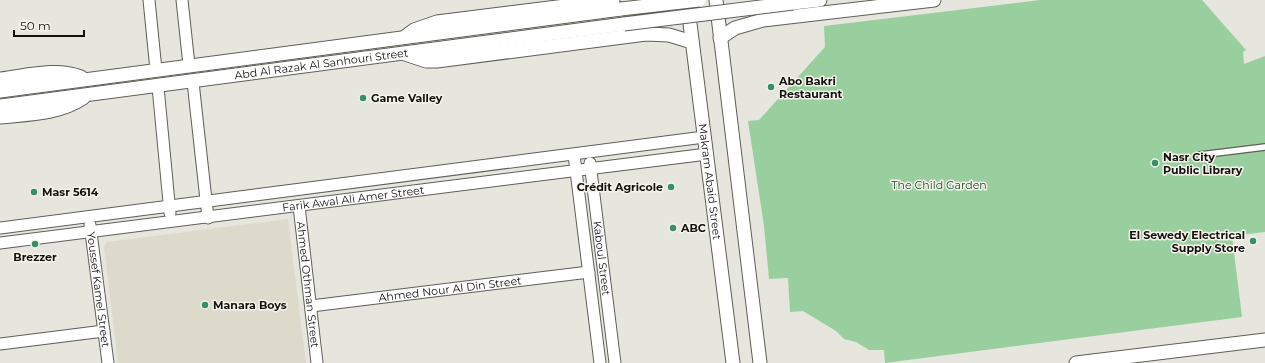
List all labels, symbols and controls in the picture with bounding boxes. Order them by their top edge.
scale bar [14,12,84,38]
text: 50 m [20,18,51,33]
street label: Abd Al Razak Al Sanhouri Street [233,45,410,82]
place label: Abo Bakri Restaurant [778,74,842,101]
marker: Abo Bakri Restaurant [766,82,776,92]
place label: Game Valley [371,91,443,105]
marker: Game Valley [358,93,368,103]
street label: Makram Abaid Street [696,123,724,241]
place label: Nasr City Public Library [1163,150,1243,177]
marker: Nasr City Public Library [1150,158,1160,168]
park label: The Child Garden [891,178,987,192]
place label: Crédit Agricole [577,180,663,194]
marker: Crédit Agricole [666,182,676,192]
street label: Farik Awal Ali Amer Street [281,183,426,214]
place label: Masr 5614 [42,185,99,199]
marker: Masr 5614 [29,187,39,197]
street label: Kaboul Street [590,220,614,297]
street label: Ahmed Othman Street [294,221,322,349]
place label: ABC [680,221,706,235]
marker: ABC [668,223,678,233]
place label: El Sewedy Electrical Supply Store [1129,228,1245,255]
street label: Youssef Kamel Street [84,231,113,349]
marker: El Sewedy Electrical Supply Store [1248,236,1258,246]
marker: Brezzer [30,239,40,249]
place label: Brezzer [13,250,57,264]
street label: Ahmed Nour Al Din Street [378,273,523,305]
place label: Manara Boys [213,298,287,312]
marker: Manara Boys [200,300,210,310]

